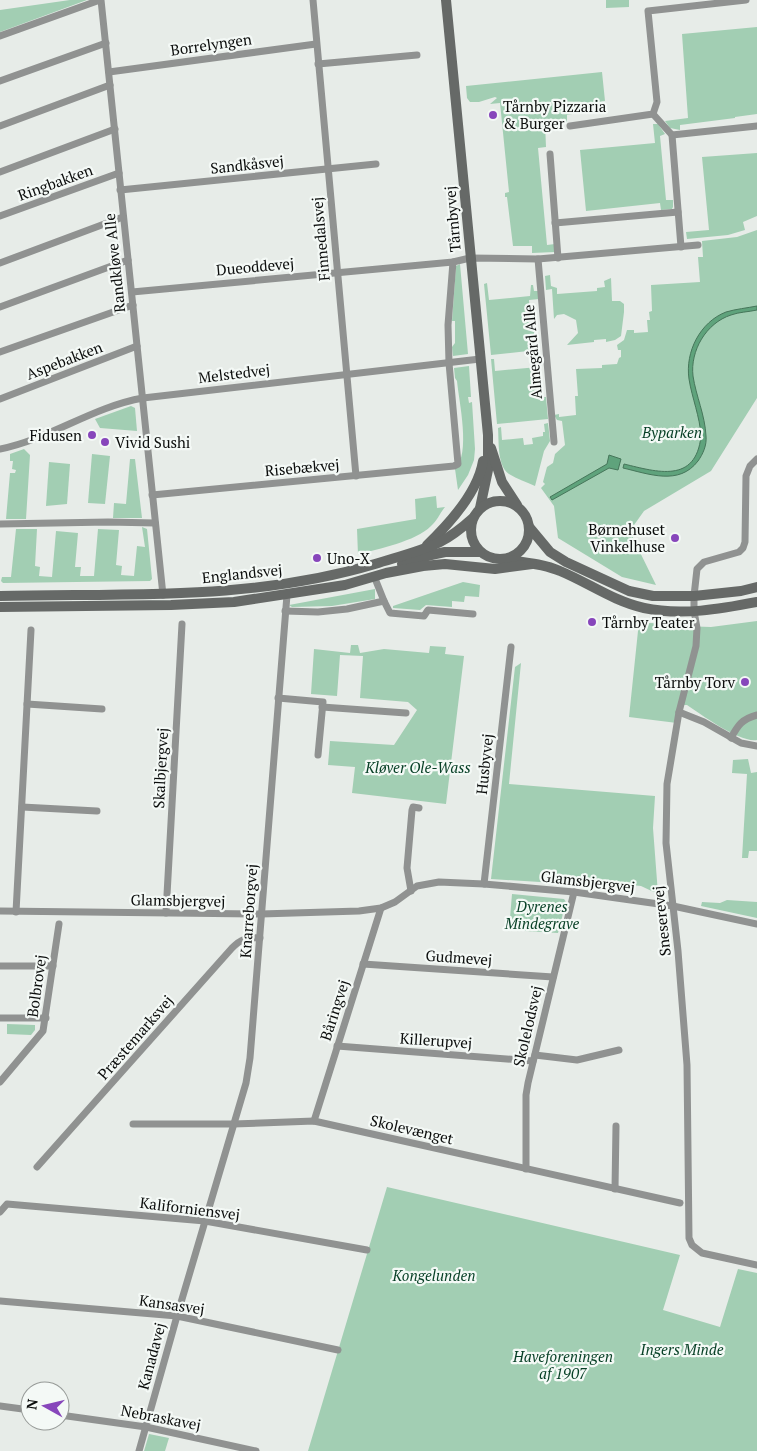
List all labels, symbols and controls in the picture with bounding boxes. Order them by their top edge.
street label: Borrelyngen [169,28,253,60]
place label: Tårnby Pizzaria & Burger [503,96,607,133]
marker: Tårnby Pizzaria & Burger [487,109,499,121]
street label: Sandkåsvej [209,150,285,178]
street label: Ringbakken [15,159,95,205]
street label: Tårnbyvej [439,185,465,253]
street label: Finnedalsvej [306,196,334,282]
street label: Randkløve Alle [99,212,129,314]
street label: Dueoddevej [215,253,295,279]
street label: Almegård Alle [518,304,546,400]
street label: Aspebakken [23,336,105,384]
street label: Melstedvej [197,359,271,387]
park label: Byparken [641,422,702,442]
place label: Fidusen [29,425,82,445]
marker: Fidusen [86,429,98,441]
place label: Vivid Sushi [115,432,190,452]
marker: Vivid Sushi [99,436,111,448]
street label: Risebækvej [264,454,340,480]
place label: Børnehuset Vinkelhuse [588,519,665,556]
marker: Børnehuset Vinkelhuse [669,532,681,544]
place label: Uno-X [327,548,370,568]
marker: Uno-X [311,552,323,564]
street label: Englandsvej [201,559,283,587]
place label: Tårnby Teater [602,612,695,632]
marker: Tårnby Teater [586,616,598,628]
place label: Tårnby Torv [655,672,735,692]
marker: Tårnby Torv [739,676,751,688]
street label: Skalbjergvej [148,727,172,809]
street label: Husbyvej [471,733,497,795]
park label: Kløver Ole-Wass [364,757,471,777]
street label: Knarreborgvej [235,863,261,959]
street label: Glamsbjergvej [540,865,636,897]
street label: Sneserevej [647,885,675,957]
street label: Glamsbjergvej [130,889,226,911]
park label: Dyrenes Mindegrave [504,896,579,933]
street label: Gudmevej [425,945,493,969]
street label: Bolbrovej [22,953,50,1019]
street label: Båringvej [315,977,353,1043]
street label: Skolelodsvej [508,983,546,1069]
street label: Præstemarksvej [93,991,177,1083]
street label: Killerupvej [399,1027,473,1053]
street label: Skolevænget [368,1110,456,1148]
street label: Kaliforniensvej [139,1192,241,1224]
park label: Kongelunden [392,1265,476,1285]
street label: Kansasvej [138,1290,206,1318]
street label: Kanadavej [132,1320,170,1392]
park label: Ingers Minde [639,1339,724,1359]
park label: Haveforeningen af 1907 [512,1346,613,1383]
north arrow [20,1381,70,1431]
text: N [21,1397,42,1411]
street label: Nebraskavej [119,1399,203,1435]

